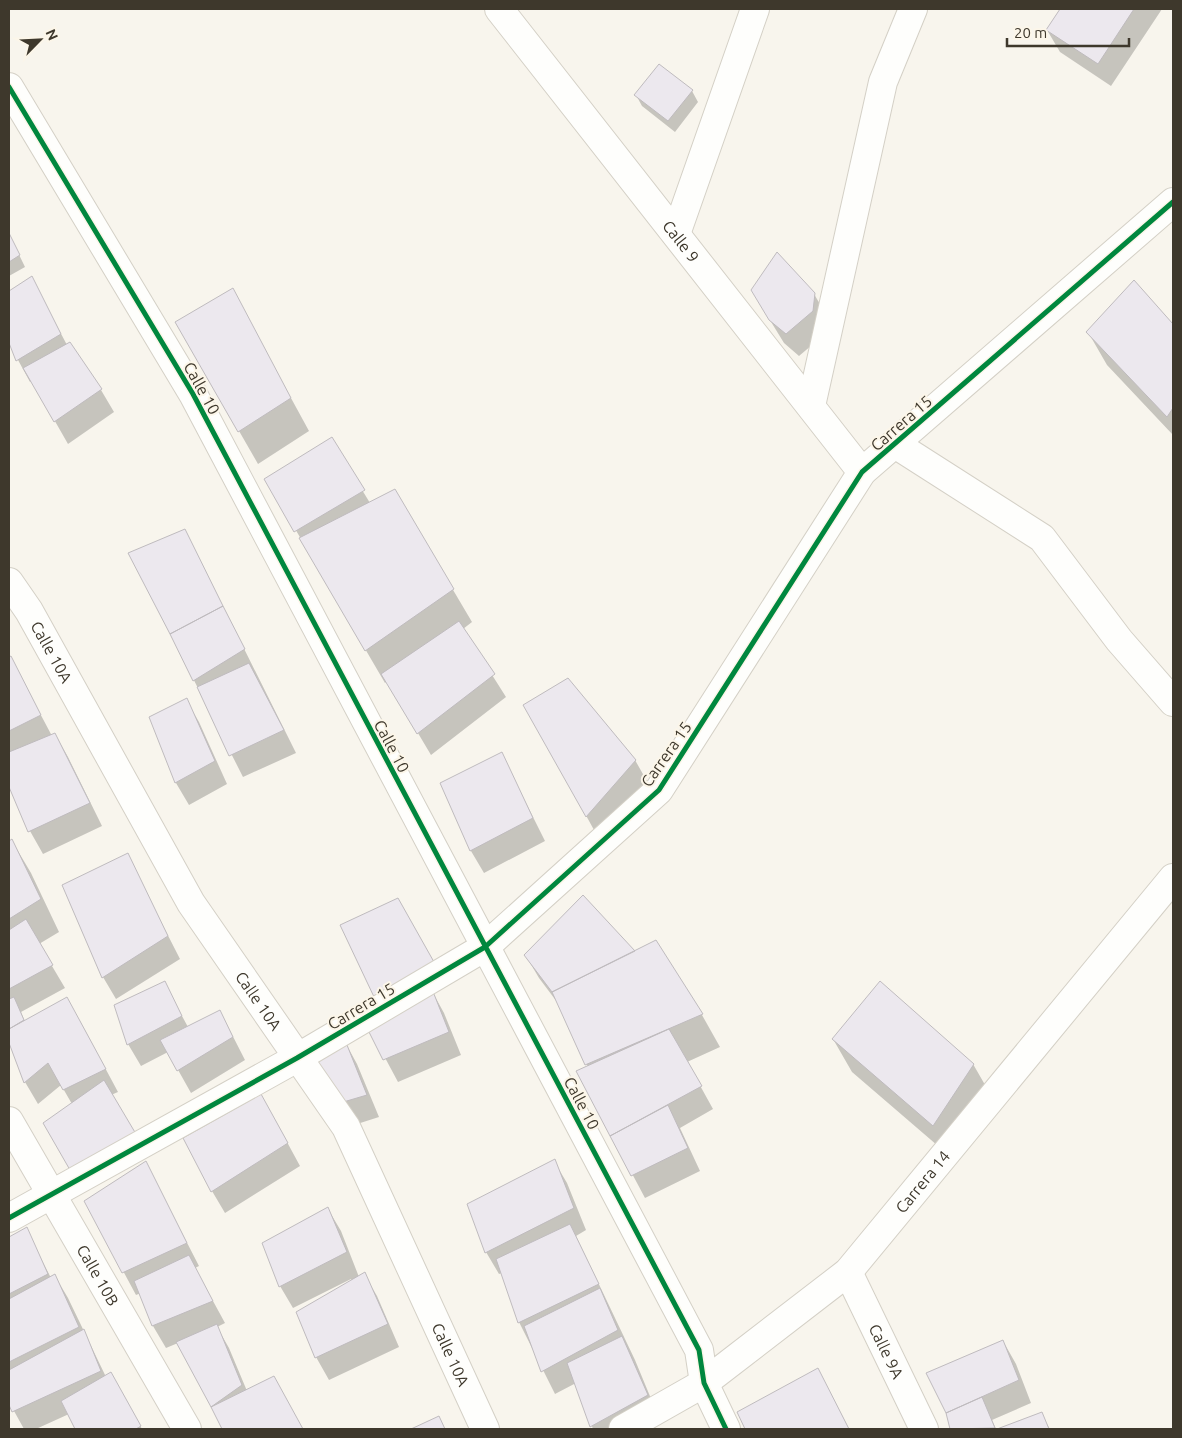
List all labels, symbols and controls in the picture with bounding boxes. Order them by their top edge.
north arrow [15,15,65,65]
scale bar [1007,15,1130,47]
text: 20 m [1014,24,1047,41]
text: N [42,27,61,43]
street label: Calle 9 [659,217,703,266]
street label: Calle 10 [180,359,224,417]
street label: Carrera 15 [867,392,935,454]
street label: Calle 10A [27,618,76,686]
street label: Calle 10 [371,717,413,775]
street label: Carrera 15 [637,718,695,790]
street label: Calle 10A [232,968,286,1034]
street label: Carrera 15 [324,979,398,1033]
street label: Calle 10 [561,1074,603,1132]
street label: Carrera 14 [892,1147,953,1216]
street label: Calle 10B [73,1242,123,1309]
street label: Calle 10A [428,1320,473,1389]
street label: Calle 9A [866,1321,907,1382]

